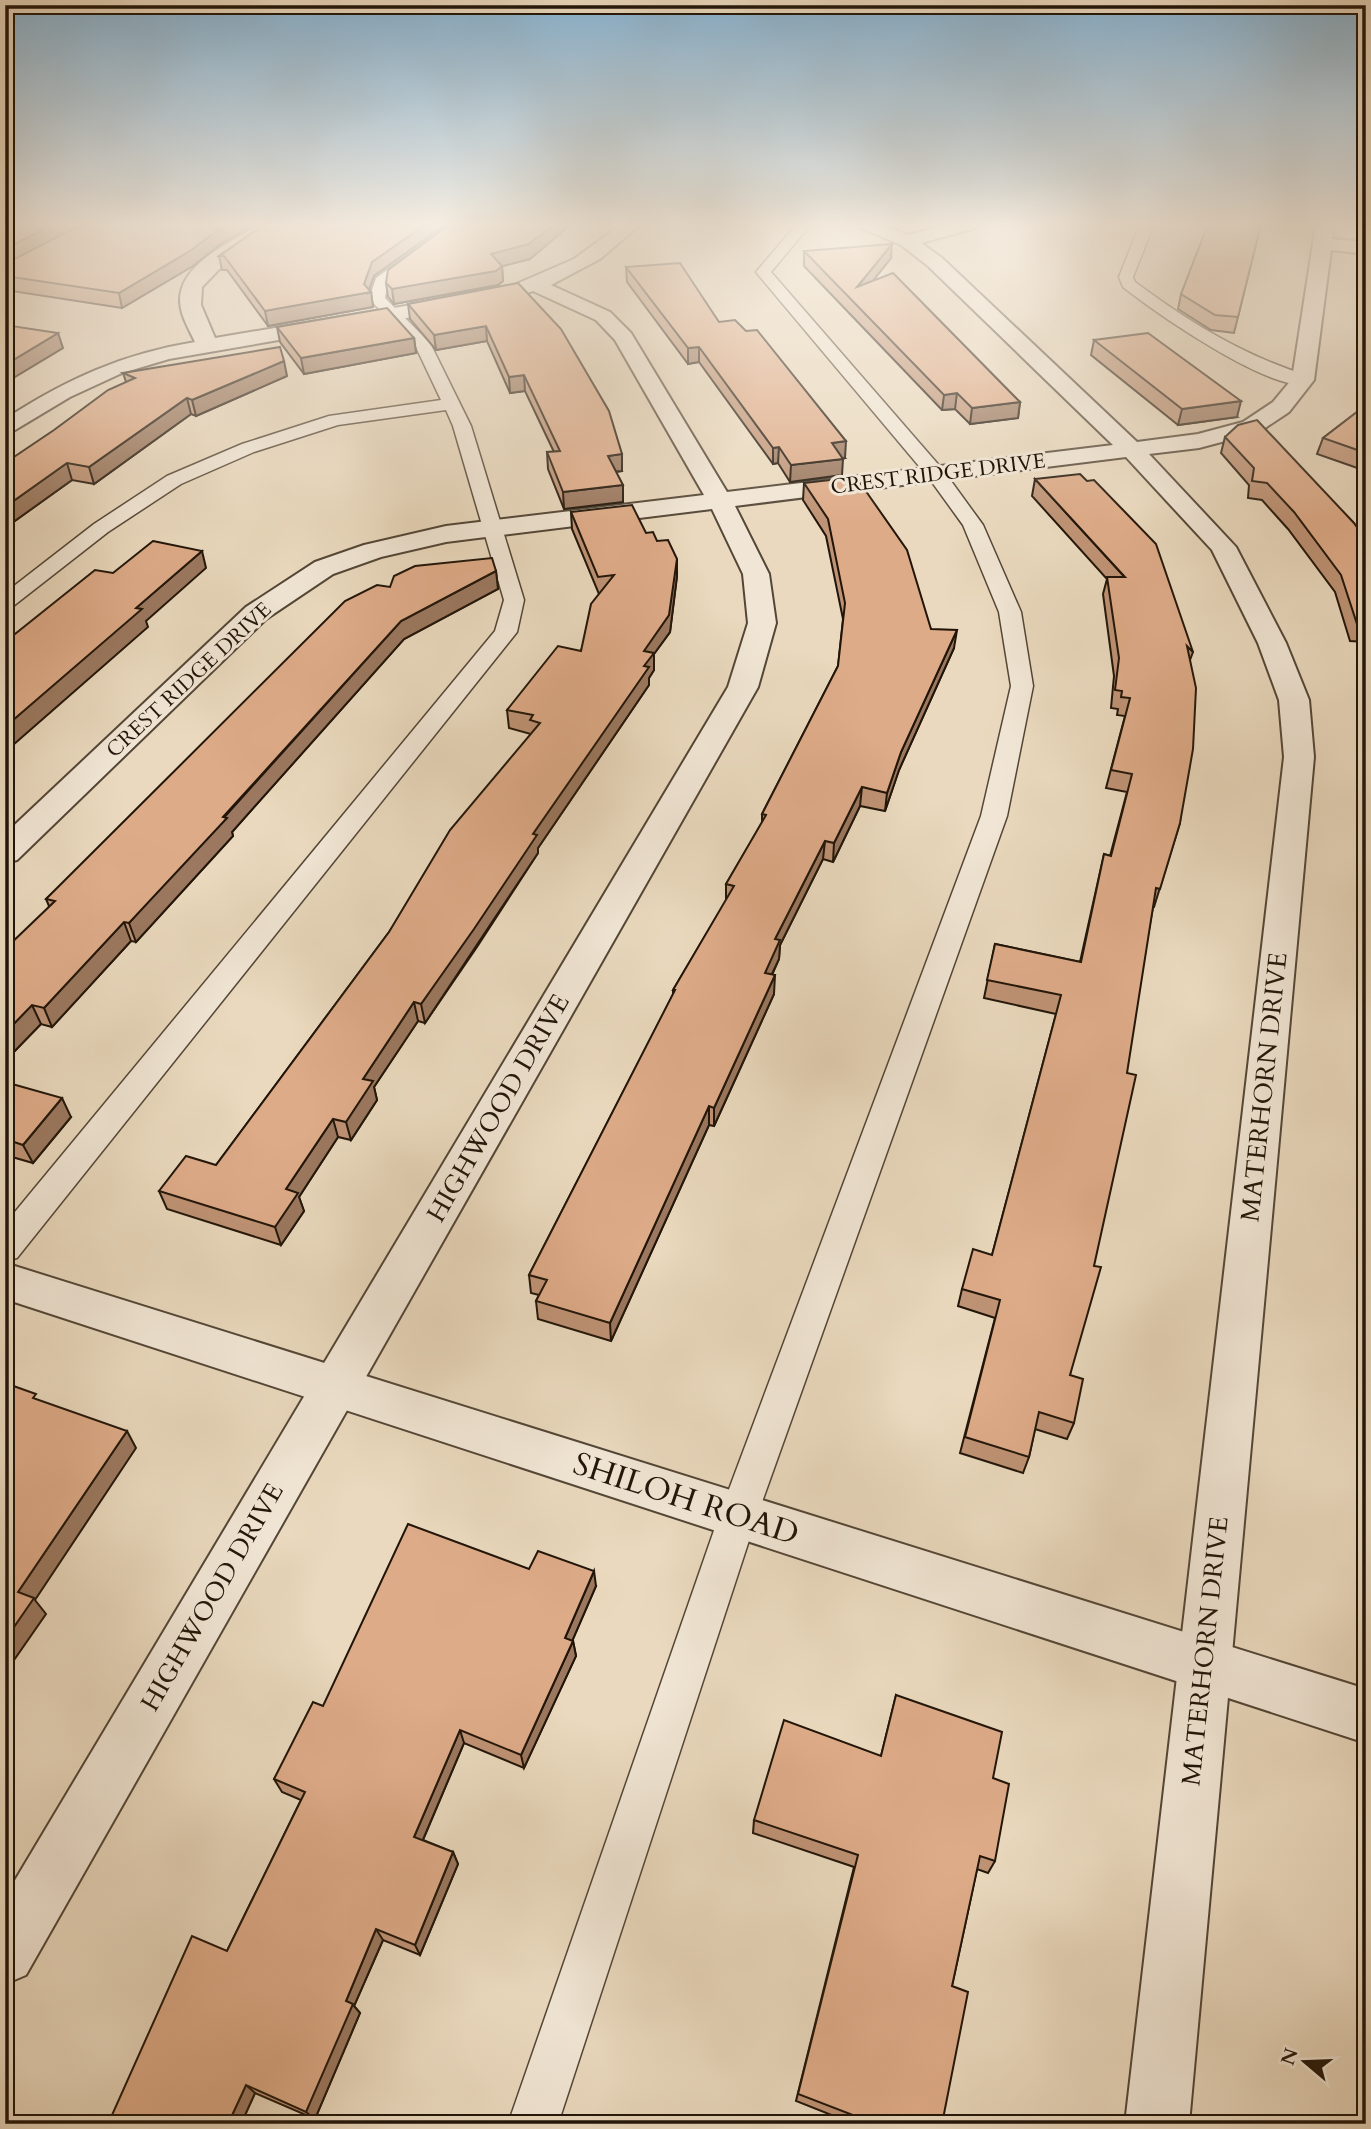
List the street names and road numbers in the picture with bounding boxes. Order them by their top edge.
street label: CREST RIDGE DRIVE [829,446,1047,502]
street label: CREST RIDGE DRIVE [100,596,278,764]
street label: MATERHORN DRIVE [1232,951,1296,1223]
street label: HIGHWOOD DRIVE [418,988,578,1228]
street label: SHILOH ROAD [568,1442,804,1556]
street label: HIGHWOOD DRIVE [132,1477,292,1717]
street label: MATERHORN DRIVE [1173,1515,1237,1787]

